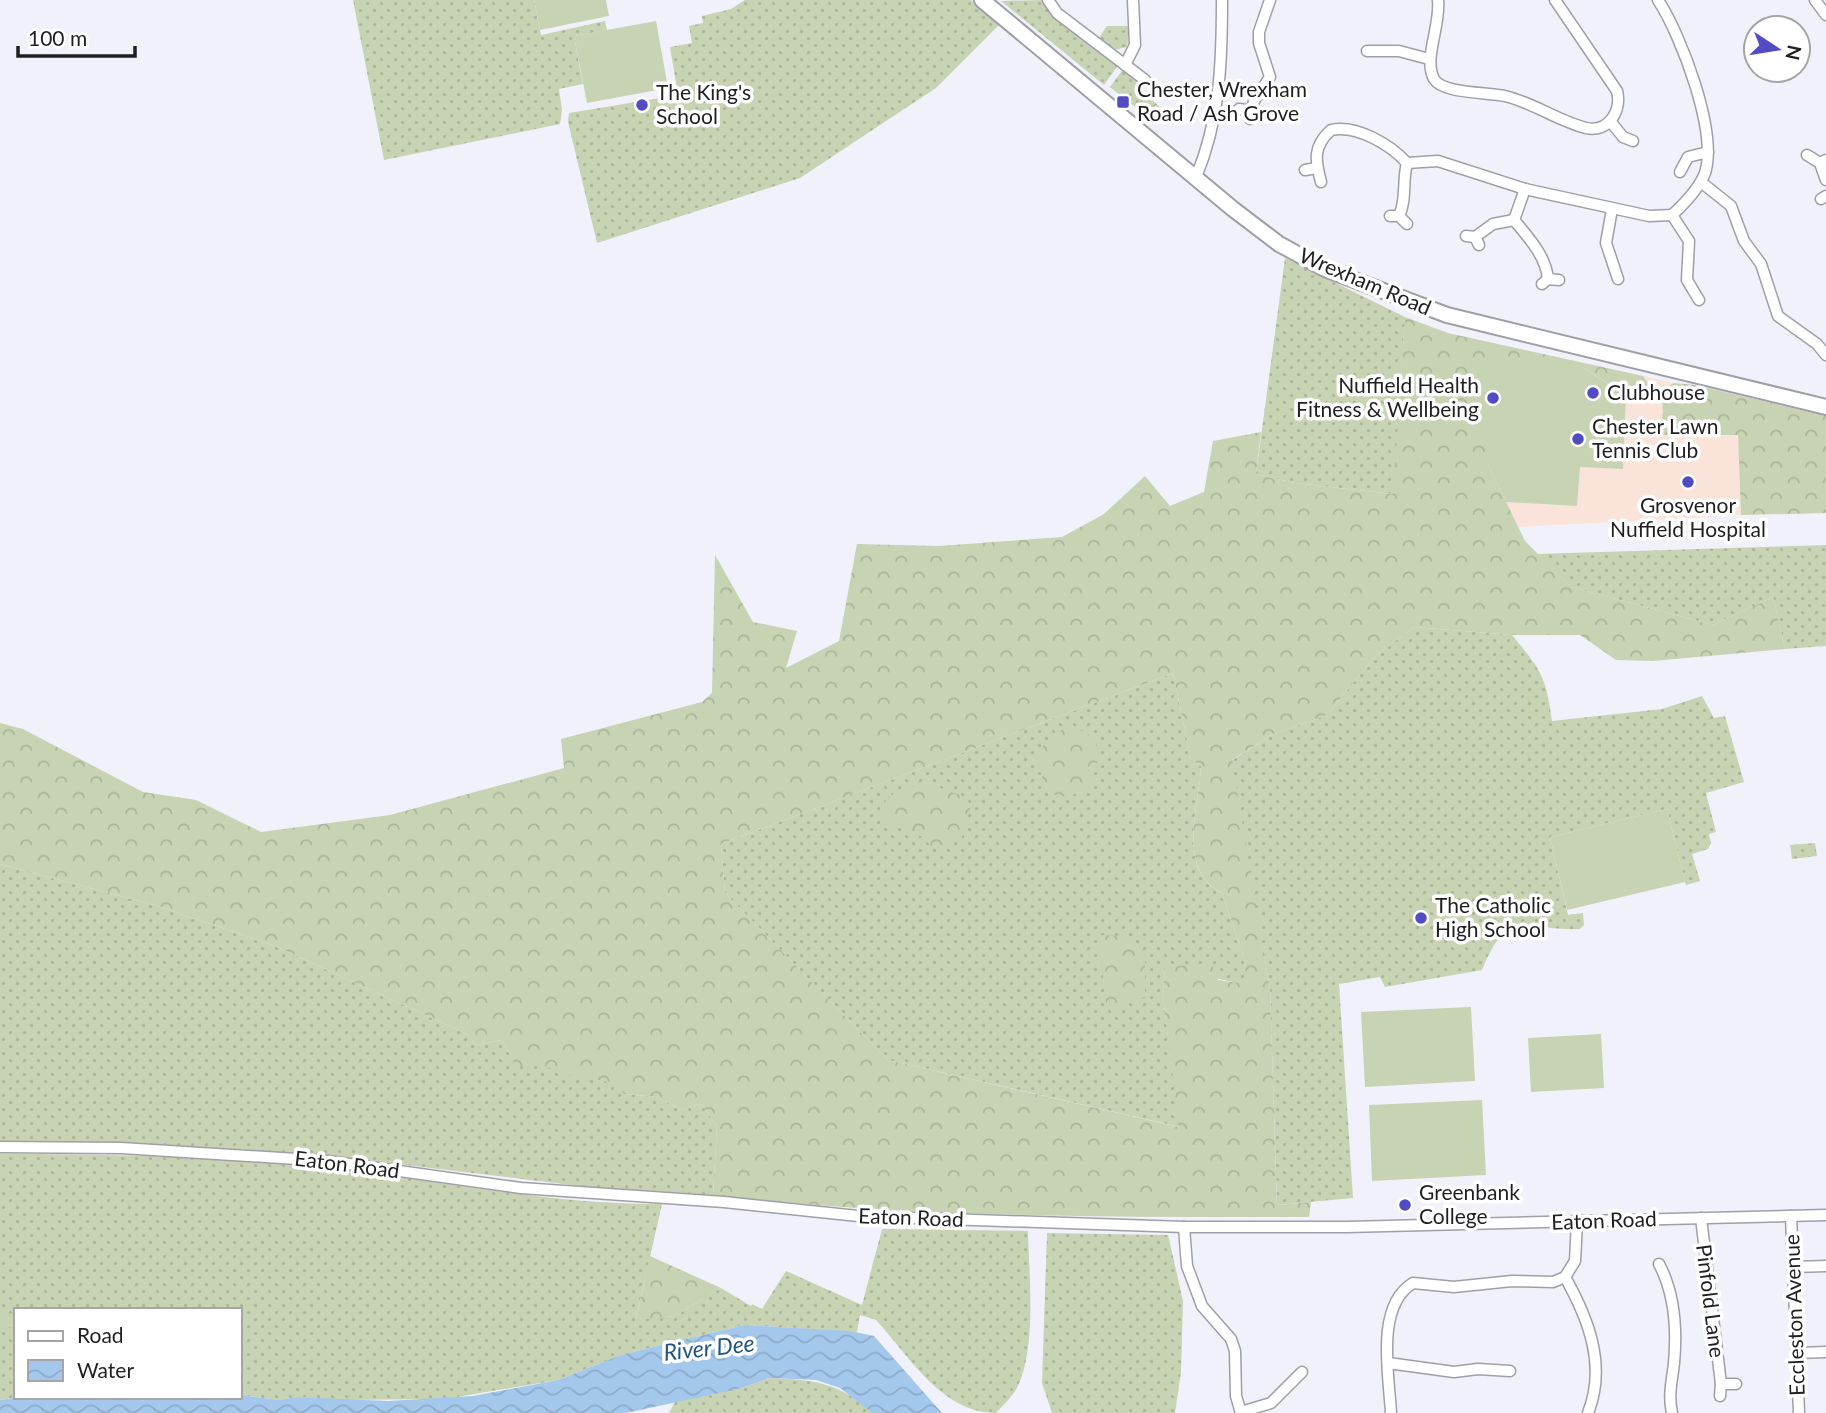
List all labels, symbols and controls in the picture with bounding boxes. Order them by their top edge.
scale bar [18,14,135,58]
north arrow [1742,14,1812,84]
text: 100 m [28,25,87,50]
text: N [1781,43,1807,62]
place label: Chester, Wrexham Road / Ash Grove [1137,76,1307,125]
place label: The King's School [656,79,751,128]
marker: Chester, Wrexham Road / Ash Grove [1115,94,1131,110]
marker: The King's School [634,97,650,113]
street label: Wrexham Road [1296,242,1435,320]
place label: Nuffield Health Fitness & Wellbeing [1296,372,1479,421]
place label: Clubhouse [1607,379,1705,404]
marker: Clubhouse [1585,385,1601,401]
marker: Nuffield Health Fitness & Wellbeing [1485,390,1501,406]
place label: Chester Lawn Tennis Club [1592,413,1718,462]
marker: Chester Lawn Tennis Club [1570,431,1586,447]
marker: Grosvenor Nuffield Hospital [1680,474,1696,490]
place label: Grosvenor Nuffield Hospital [1610,492,1766,541]
place label: The Catholic High School [1435,892,1551,941]
marker: The Catholic High School [1413,910,1429,926]
street label: Eaton Road [293,1145,401,1182]
place label: Greenbank College [1419,1179,1520,1228]
marker: Greenbank College [1397,1197,1413,1213]
street label: Eaton Road [858,1202,964,1231]
street label: Eaton Road [1551,1205,1657,1234]
street label: Eccleston Avenue [1778,1234,1809,1396]
street label: Pinfold Lane [1692,1243,1731,1359]
legend [14,1308,242,1399]
text: Road [77,1322,124,1347]
water label: River Dee [662,1328,756,1366]
text: Water [77,1357,134,1382]

